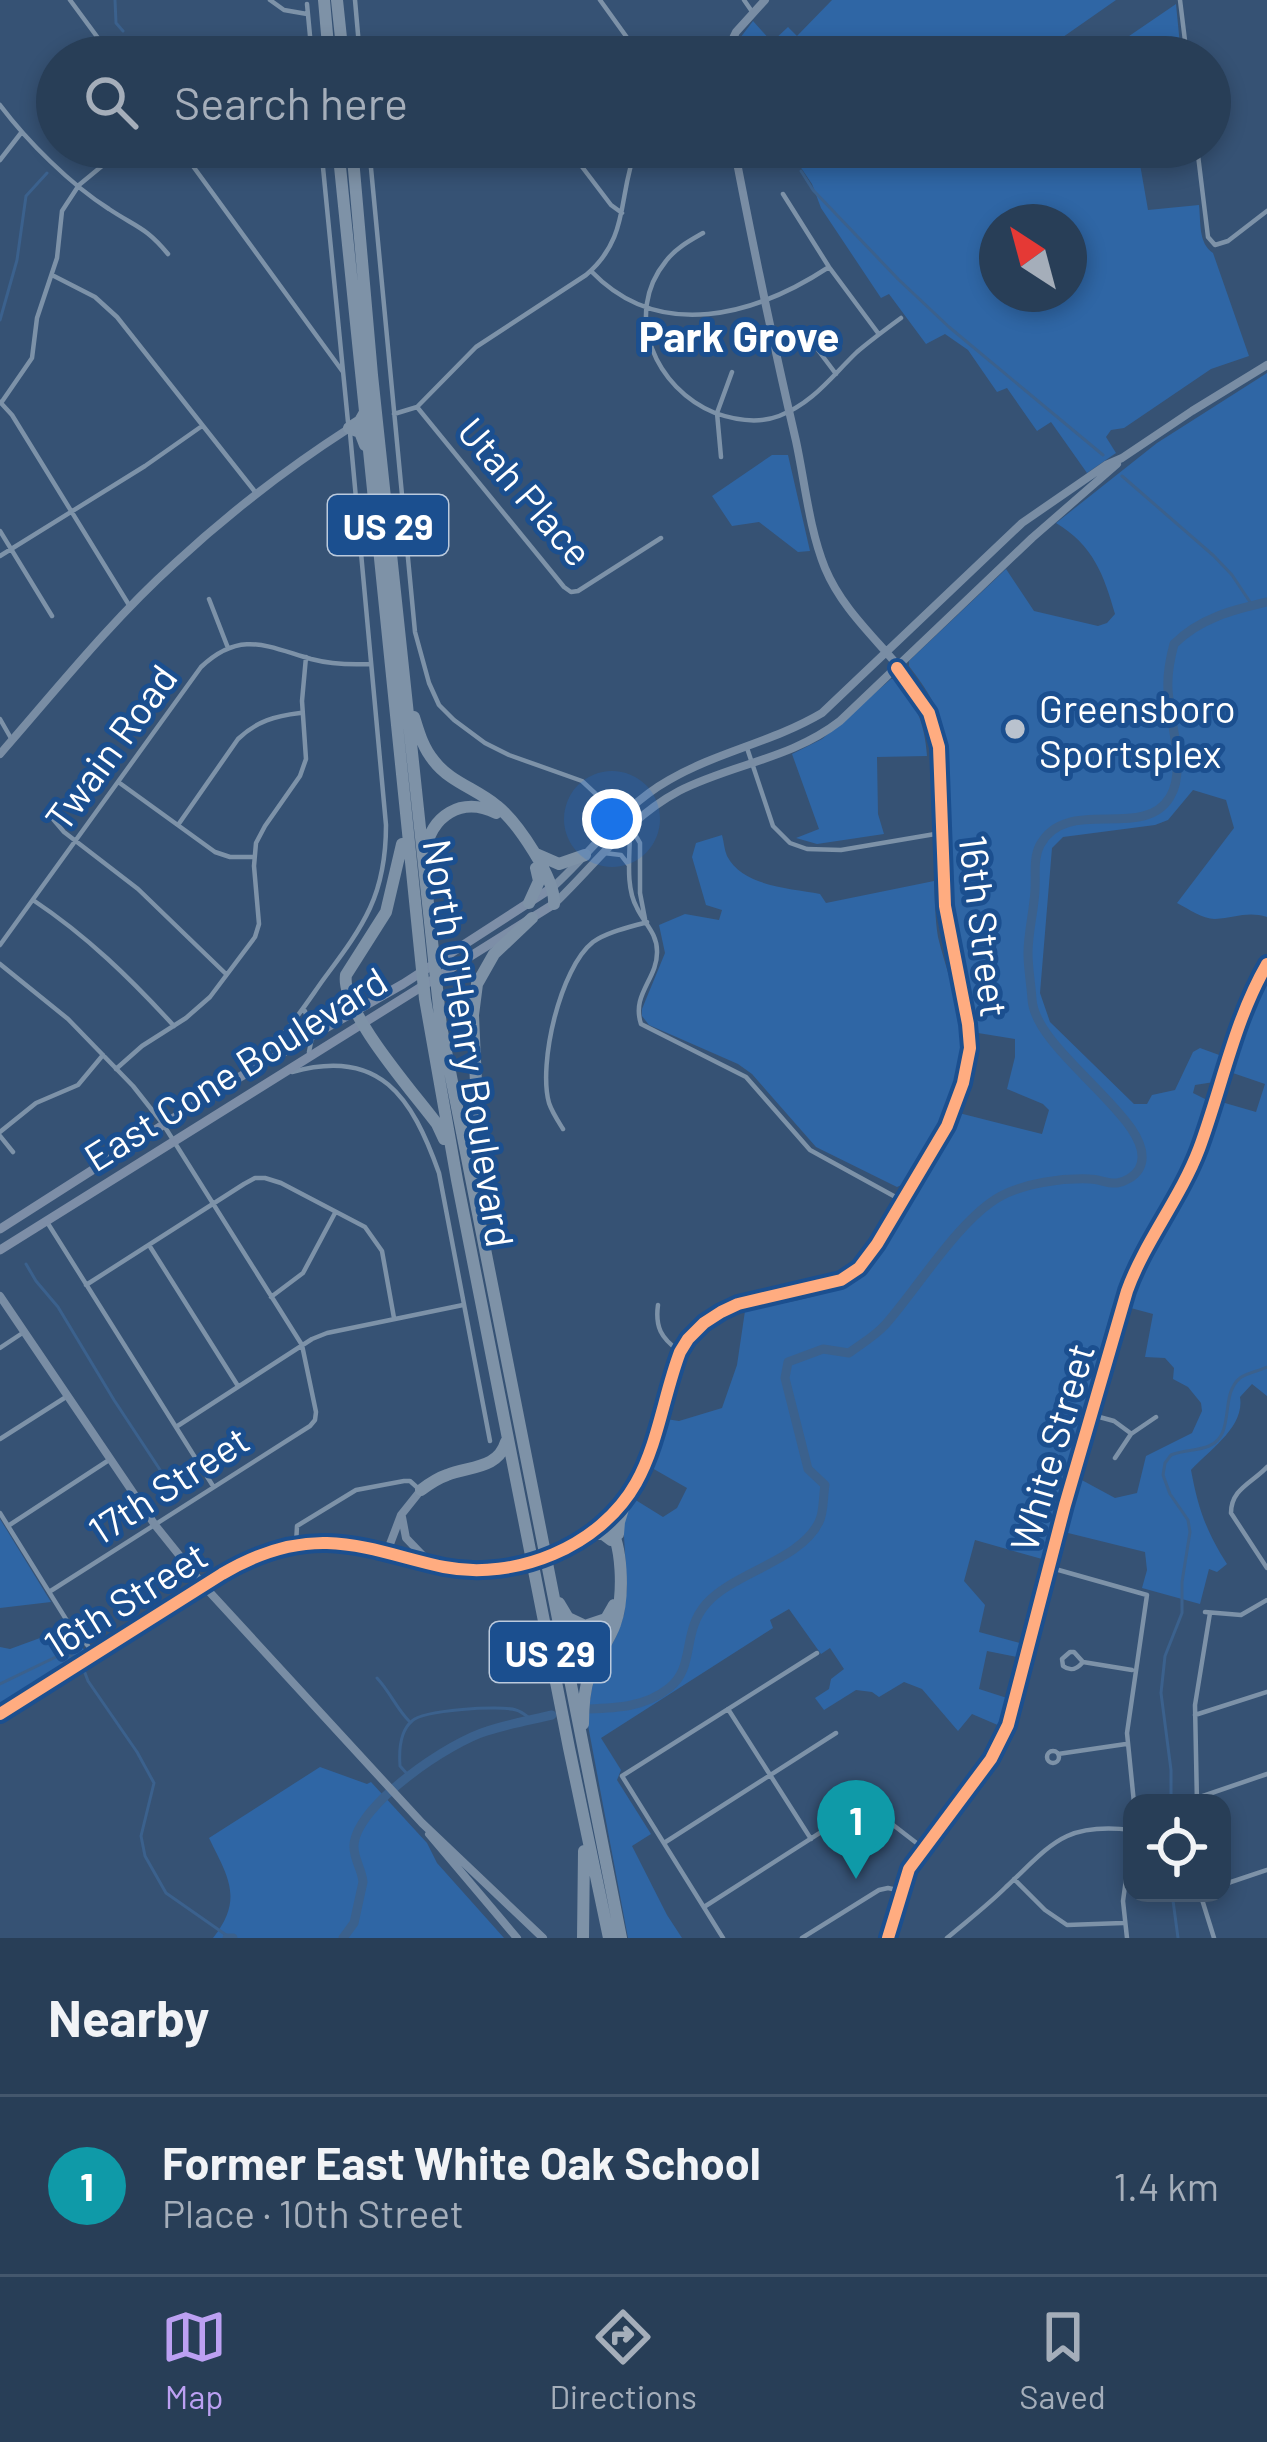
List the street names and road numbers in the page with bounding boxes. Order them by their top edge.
street label: Utah Place [449,407,603,575]
road number: US 29 [328,495,448,555]
street label: Twain Road [34,655,186,839]
street label: 16th Street [951,832,1019,1020]
street label: North O'Henry Boulevard [415,836,525,1250]
street label: East Cone Boulevard [75,956,395,1180]
street label: White Street [999,1338,1103,1556]
street label: 17th Street [79,1415,257,1553]
street label: 16th Street [35,1531,215,1667]
road number: US 29 [490,1622,610,1682]

